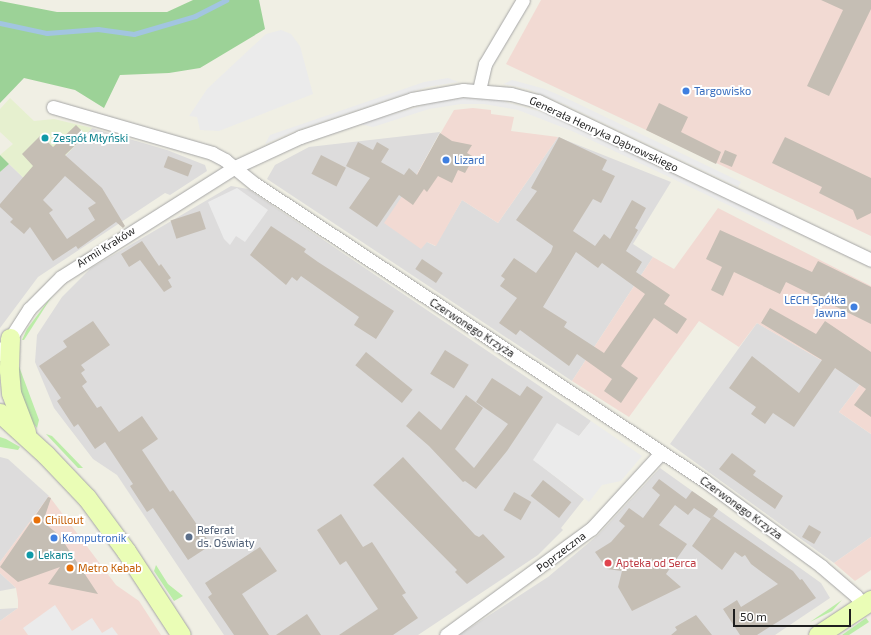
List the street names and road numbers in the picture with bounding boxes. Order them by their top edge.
street label: Generała Henryka Dąbrowskiego [527,94,681,174]
street label: Armii Kraków [74,224,138,270]
street label: Czerwonego Krzyża [427,296,517,360]
street label: Czerwonego Krzyża [697,474,785,542]
street label: Poprzeczna [534,529,588,575]

